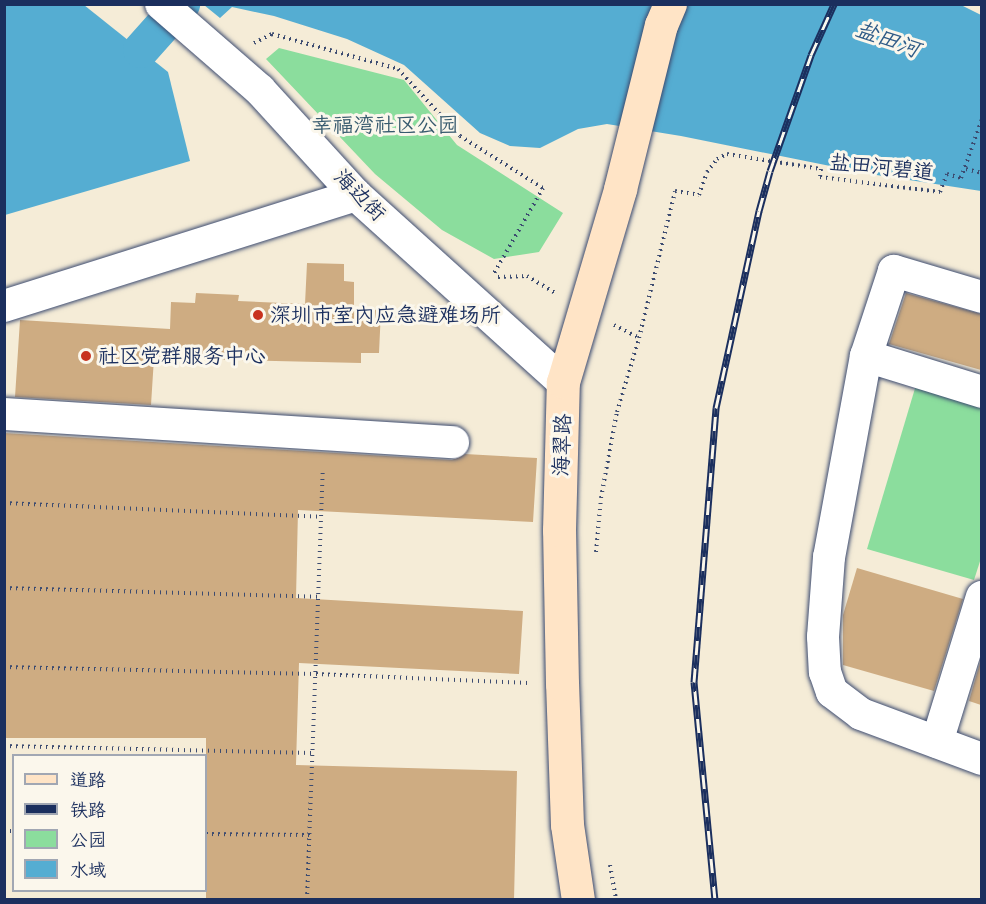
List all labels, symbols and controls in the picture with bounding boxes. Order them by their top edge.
water label: 盐田河 [852,15,924,63]
park label: 幸福湾社区公园 [312,112,458,138]
street label: 盐田河碧道 [828,149,936,185]
street label: 海边街 [329,164,391,226]
place label: 深圳市室内应急避难场所 [270,302,501,328]
marker: 深圳市室内应急避难场所 [251,308,265,322]
place label: 社区党群服务中心 [98,343,266,369]
marker: 社区党群服务中心 [79,349,93,363]
street label: 海翠路 [548,413,576,477]
legend [12,754,207,892]
text: 道路 [70,769,106,791]
text: 铁路 [70,799,106,821]
text: 公园 [70,829,106,851]
text: 水域 [70,859,106,881]

